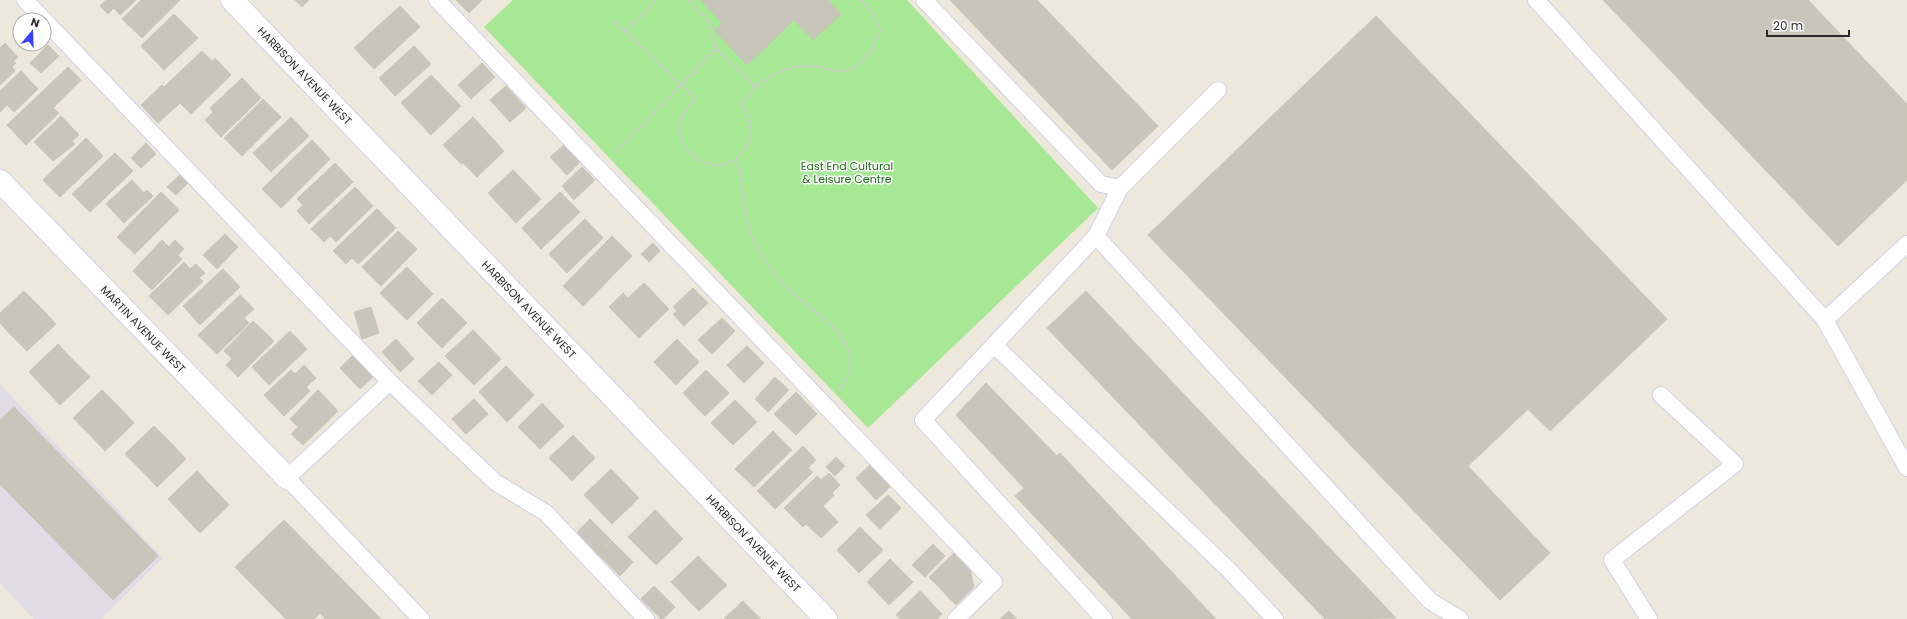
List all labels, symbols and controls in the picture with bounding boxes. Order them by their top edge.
north arrow [12,12,52,52]
scale bar [1767,12,1849,38]
text: N [29,14,42,31]
text: 20 m [1773,17,1803,34]
street label: HARBISON AVENUE WEST [254,23,356,128]
park label: East End Cultural & Leisure Centre [801,158,893,187]
street label: HARBISON AVENUE WEST [478,257,580,362]
street label: MARTIN AVENUE WEST [97,282,189,376]
street label: HARBISON AVENUE WEST [703,491,804,596]

